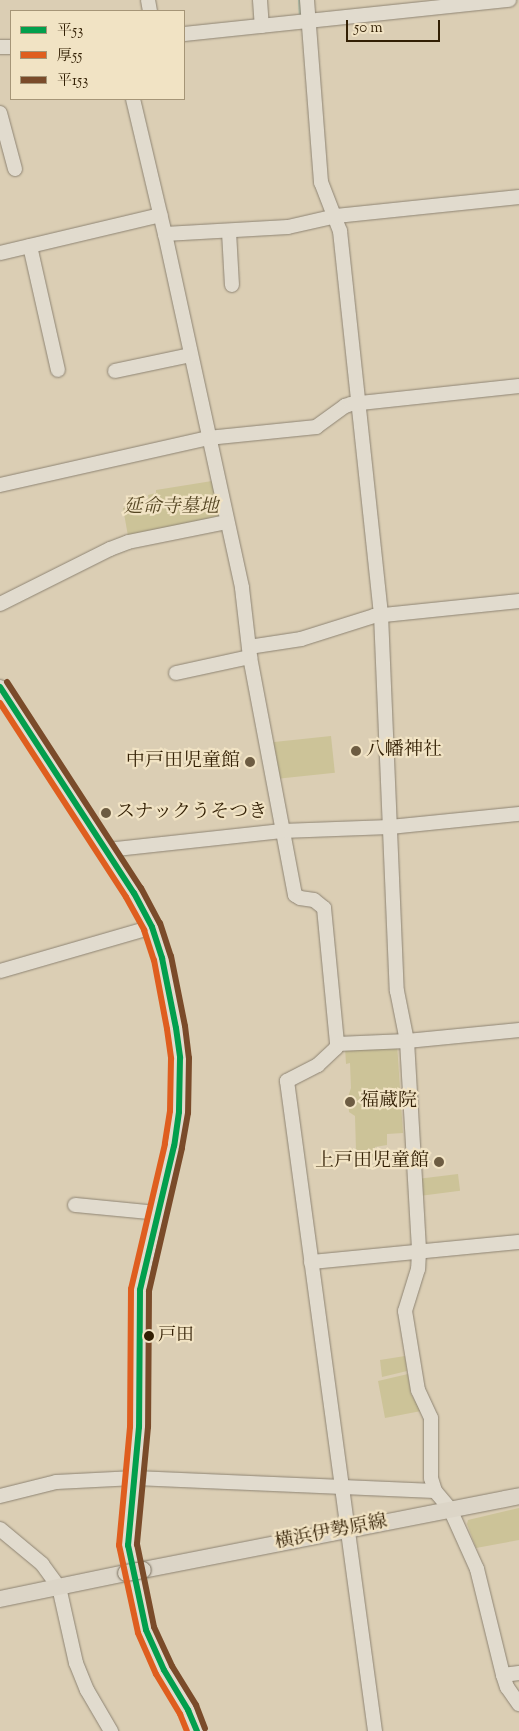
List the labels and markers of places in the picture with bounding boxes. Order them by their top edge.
place label: 八幡神社 [366,740,442,762]
marker: 八幡神社 [350,745,362,757]
place label: 中戸田児童館 [126,751,240,773]
marker: 中戸田児童館 [244,756,256,768]
place label: スナックうそつき [116,802,268,824]
marker: スナックうそつき [100,807,112,819]
place label: 福蔵院 [360,1091,417,1113]
marker: 福蔵院 [344,1096,356,1108]
place label: 上戸田児童館 [315,1151,429,1173]
marker: 上戸田児童館 [433,1156,445,1168]
place label: 戸田 [158,1325,194,1347]
marker: 戸田 [144,1331,154,1341]

